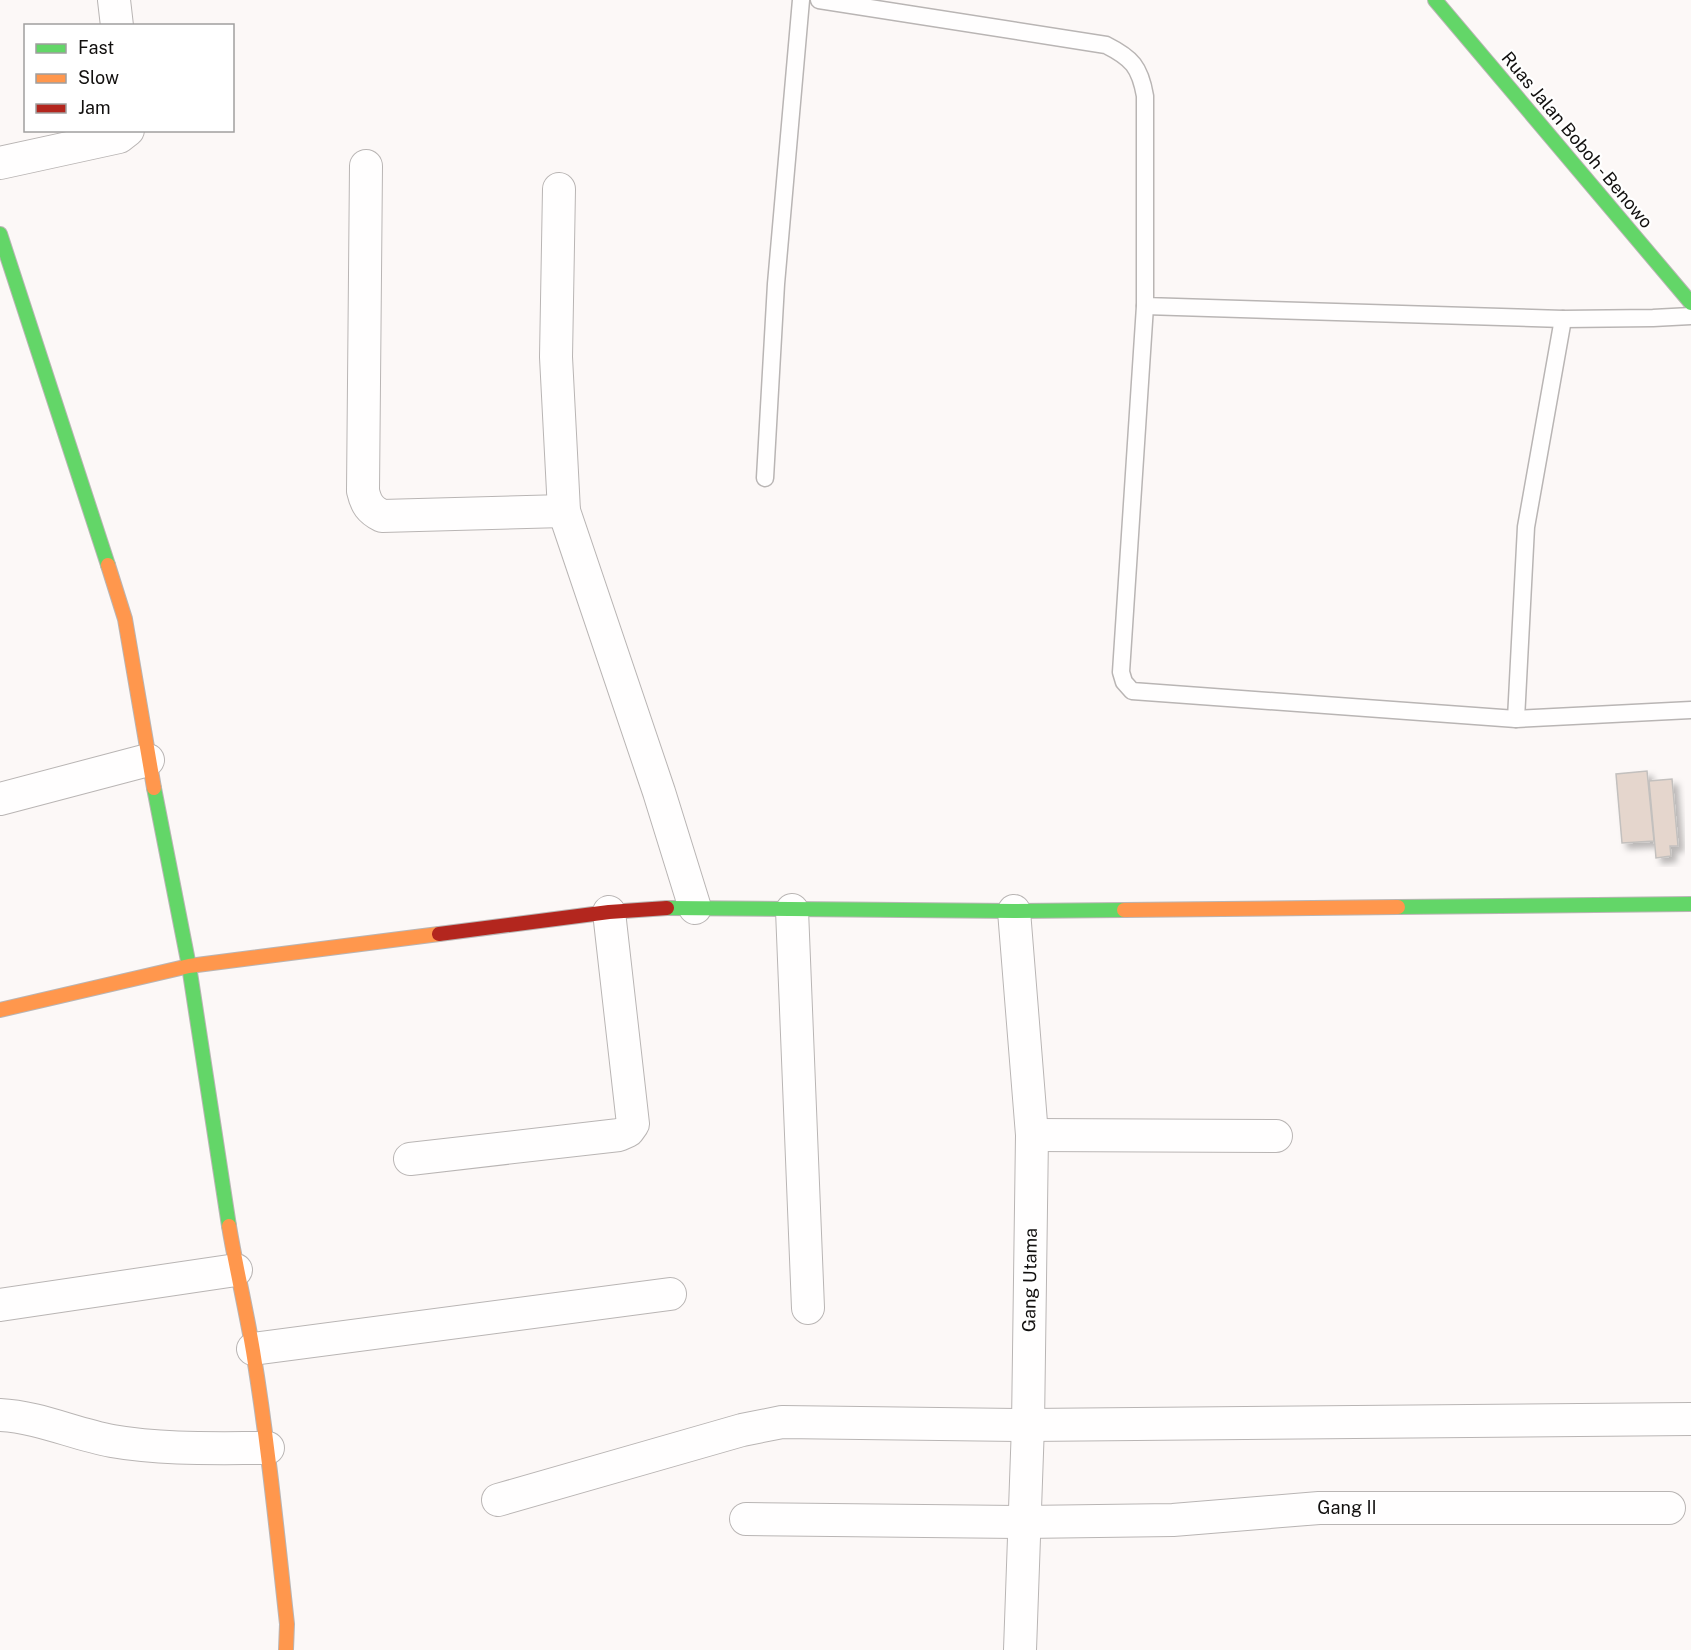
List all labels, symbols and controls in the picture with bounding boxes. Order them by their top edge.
legend [24,24,234,132]
text: Fast [78,37,114,58]
street label: Ruas Jalan Boboh - Benowo [1497,47,1657,232]
text: Slow [78,67,119,88]
text: Jam [78,97,111,118]
street label: Gang Utama [1018,1228,1041,1332]
street label: Gang II [1317,1497,1377,1518]

